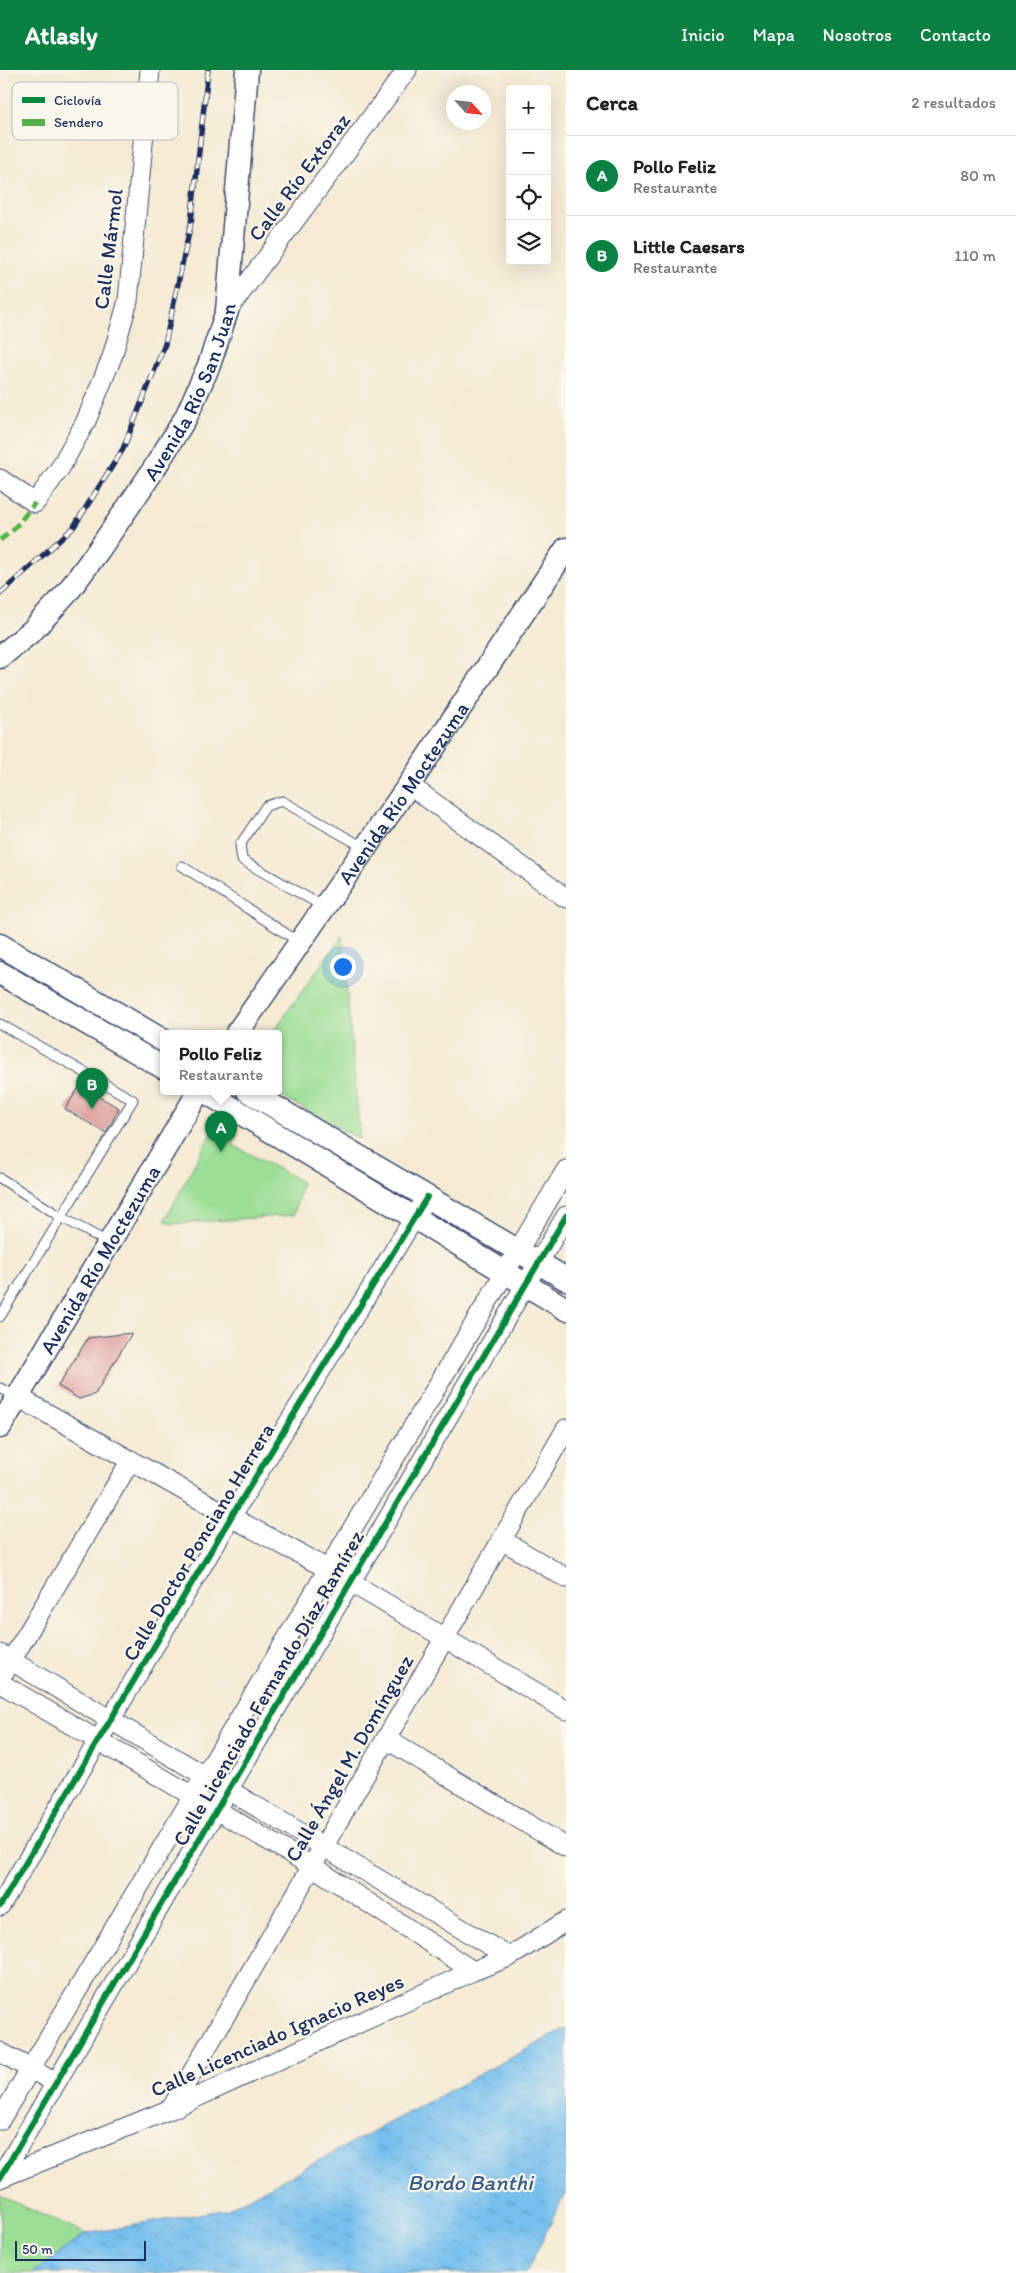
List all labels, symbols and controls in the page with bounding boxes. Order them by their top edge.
text: Atlasly [25,21,98,50]
text: Inicio [681,24,725,46]
text: Mapa [753,24,795,46]
text: Nosotros [823,24,892,46]
text: Contacto [920,24,991,46]
legend [12,82,178,140]
north arrow [446,85,491,130]
map controls [506,85,551,265]
button: + [506,85,551,130]
text: Cerca [586,90,638,115]
text: Ciclovía [54,92,102,109]
text: 2 resultados [911,93,996,112]
street label: Calle Río Extoraz [243,108,355,246]
text: Sendero [54,114,103,131]
button: − [506,130,551,175]
text: Pollo Feliz [633,155,716,178]
text: A [597,166,607,185]
text: 80 m [960,166,996,185]
button: locate [506,175,551,220]
text: Restaurante [633,178,717,197]
street label: Calle Mármol [88,187,128,311]
button: layers [506,220,551,265]
text: Little Caesars [633,235,745,258]
text: B [597,246,607,265]
text: 110 m [954,246,996,265]
text: Restaurante [633,258,717,277]
street label: Avenida Río San Juan [138,303,240,485]
street label: Avenida Río Moctezuma [332,697,474,889]
your location [330,954,356,980]
popup [160,1030,282,1095]
text: Pollo Feliz [179,1042,262,1065]
text: Restaurante [179,1065,263,1084]
pin: B [76,1068,108,1109]
pin: A [205,1111,237,1152]
street label: Avenida Río Moctezuma [34,1160,165,1358]
street label: Calle Doctor Ponciano Herrera [117,1419,279,1665]
street label: Calle Licenciado Fernando Díaz Ramírez [167,1525,369,1850]
street label: Calle Ángel M. Domínguez [279,1650,419,1866]
street label: Calle Licenciado Ignacio Reyes [147,1968,407,2102]
water label: Bordo Banthi [407,2169,535,2196]
scale bar [15,2238,146,2261]
text: 50 m [22,2241,53,2258]

